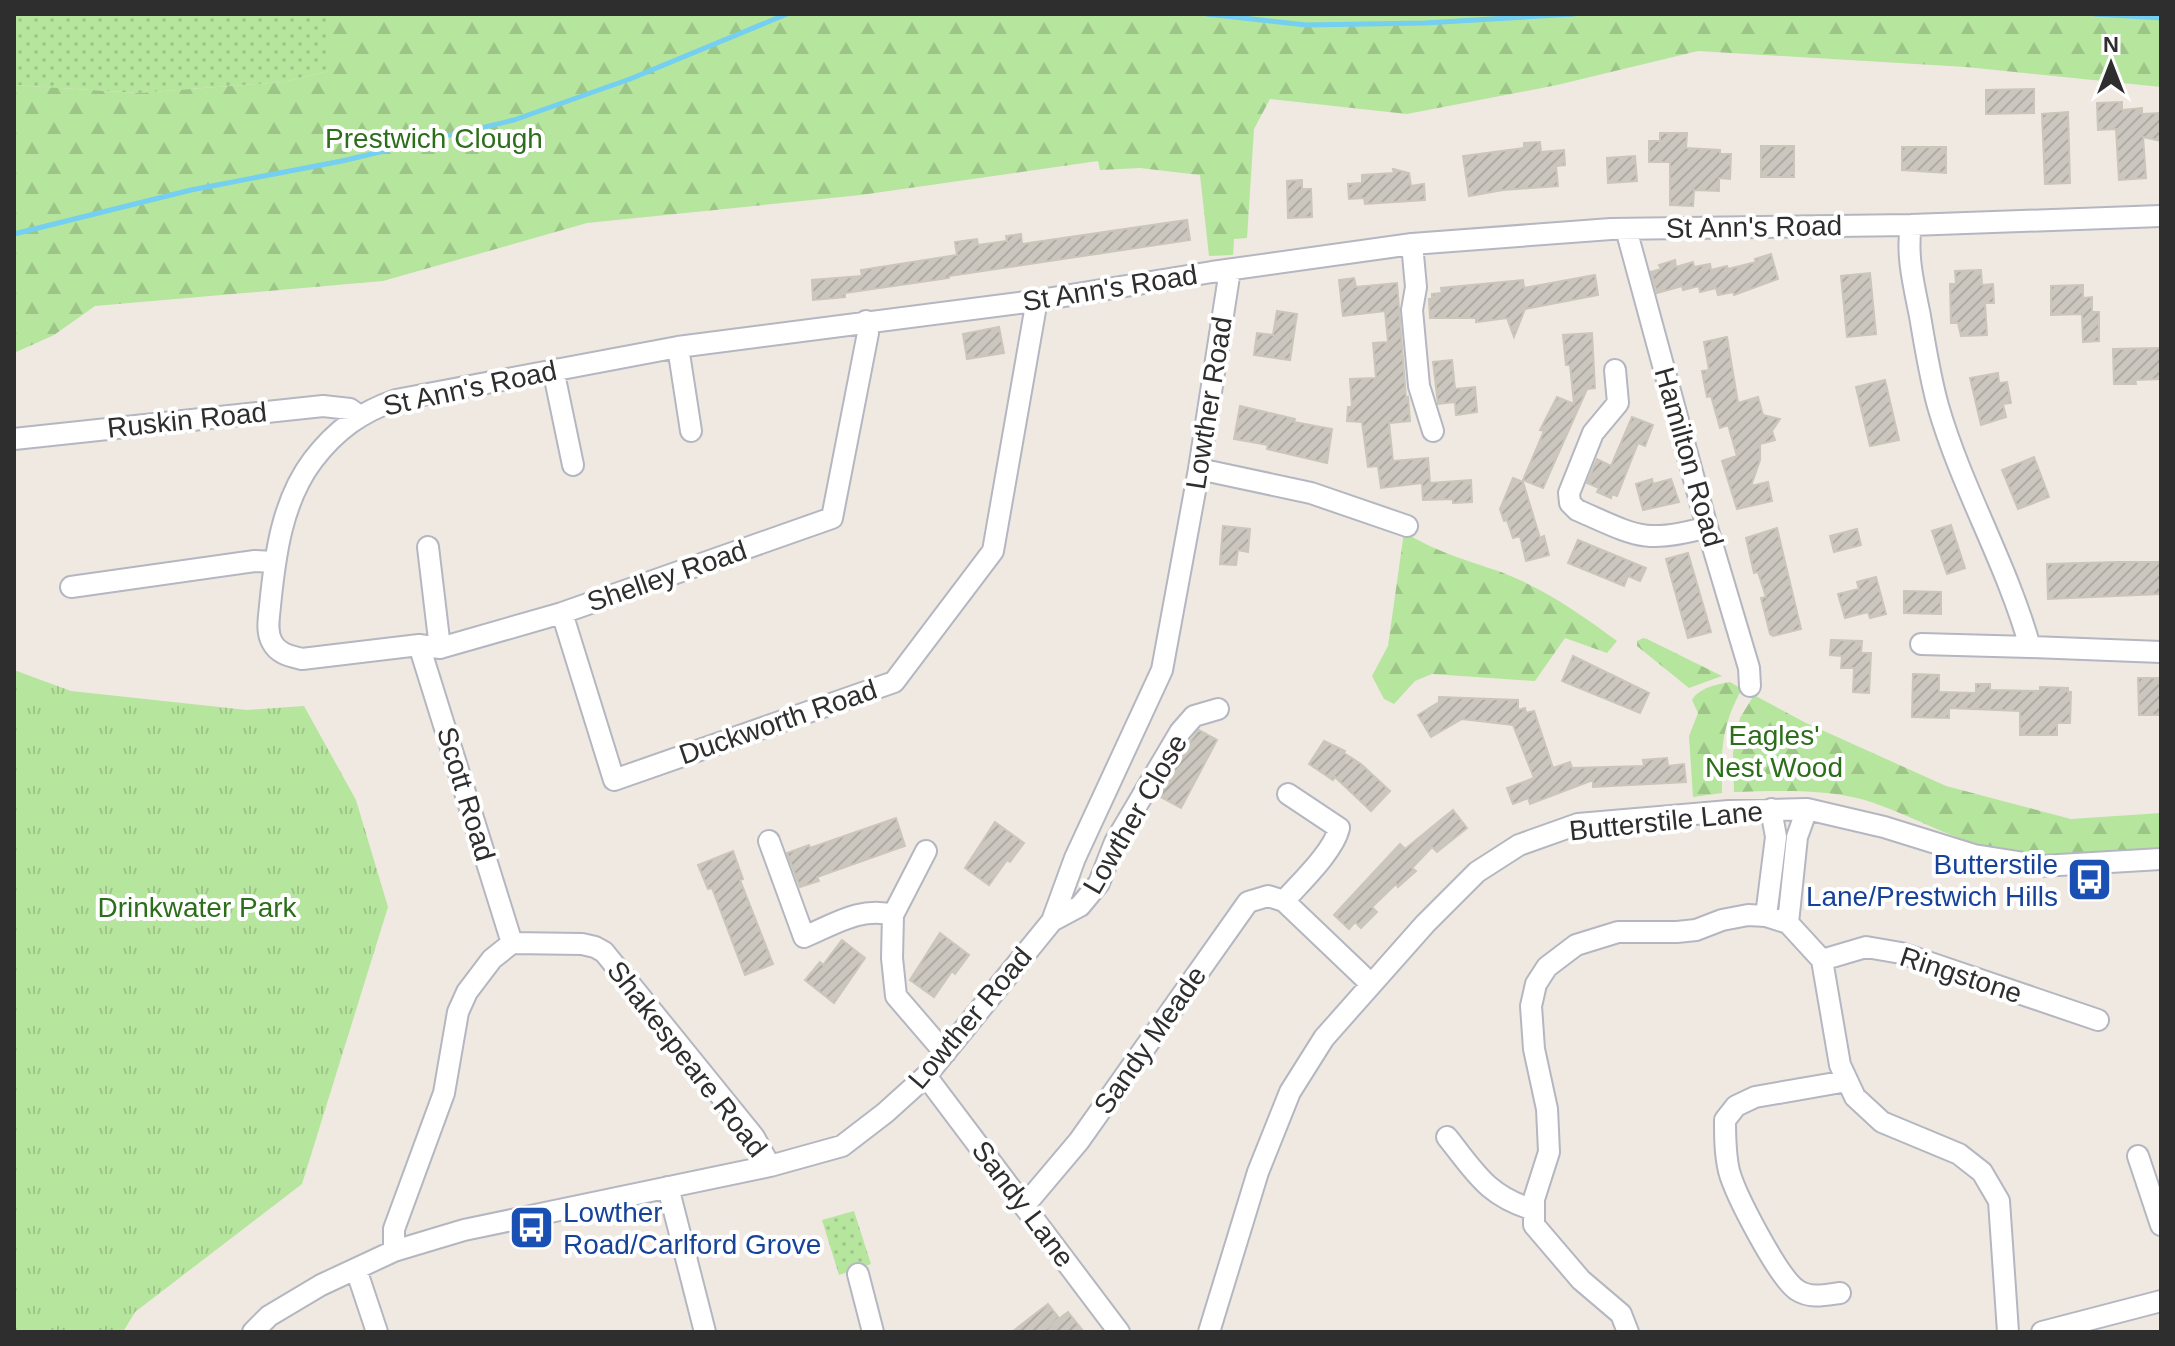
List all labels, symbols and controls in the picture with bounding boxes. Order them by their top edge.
north arrow [2071,24,2151,104]
text: N [2103,32,2119,57]
park label: Prestwich Clough [325,123,543,154]
street label: St Ann's Road [1665,210,1843,244]
street label: St Ann's Road [1020,259,1200,317]
street label: Lowther Road [1180,314,1238,492]
street label: St Ann's Road [380,354,560,422]
street label: Hamilton Road [1649,364,1729,550]
street label: Ruskin Road [106,396,268,444]
street label: Shelley Road [583,534,751,618]
street label: Duckworth Road [675,674,881,770]
park label: Eagles' Nest Wood [1705,720,1843,783]
street label: Scott Road [431,723,501,865]
street label: Lowther Close [1077,729,1193,899]
street label: Butterstile Lane [1568,795,1764,847]
place label: Butterstile Lane/Prestwich Hills [1806,849,2058,912]
bus stop icon: Butterstile Lane/Prestwich Hills [2065,856,2113,904]
park label: Drinkwater Park [97,892,298,923]
street label: Lowther Road [902,941,1038,1095]
street label: Ringstone [1896,941,2026,1009]
street label: Shakespeare Road [601,955,773,1163]
street label: Sandy Meade [1088,960,1212,1120]
street label: Sandy Lane [966,1135,1080,1273]
place label: Lowther Road/Carlford Grove [563,1197,821,1260]
bus stop icon: Lowther Road/Carlford Grove [508,1204,556,1252]

